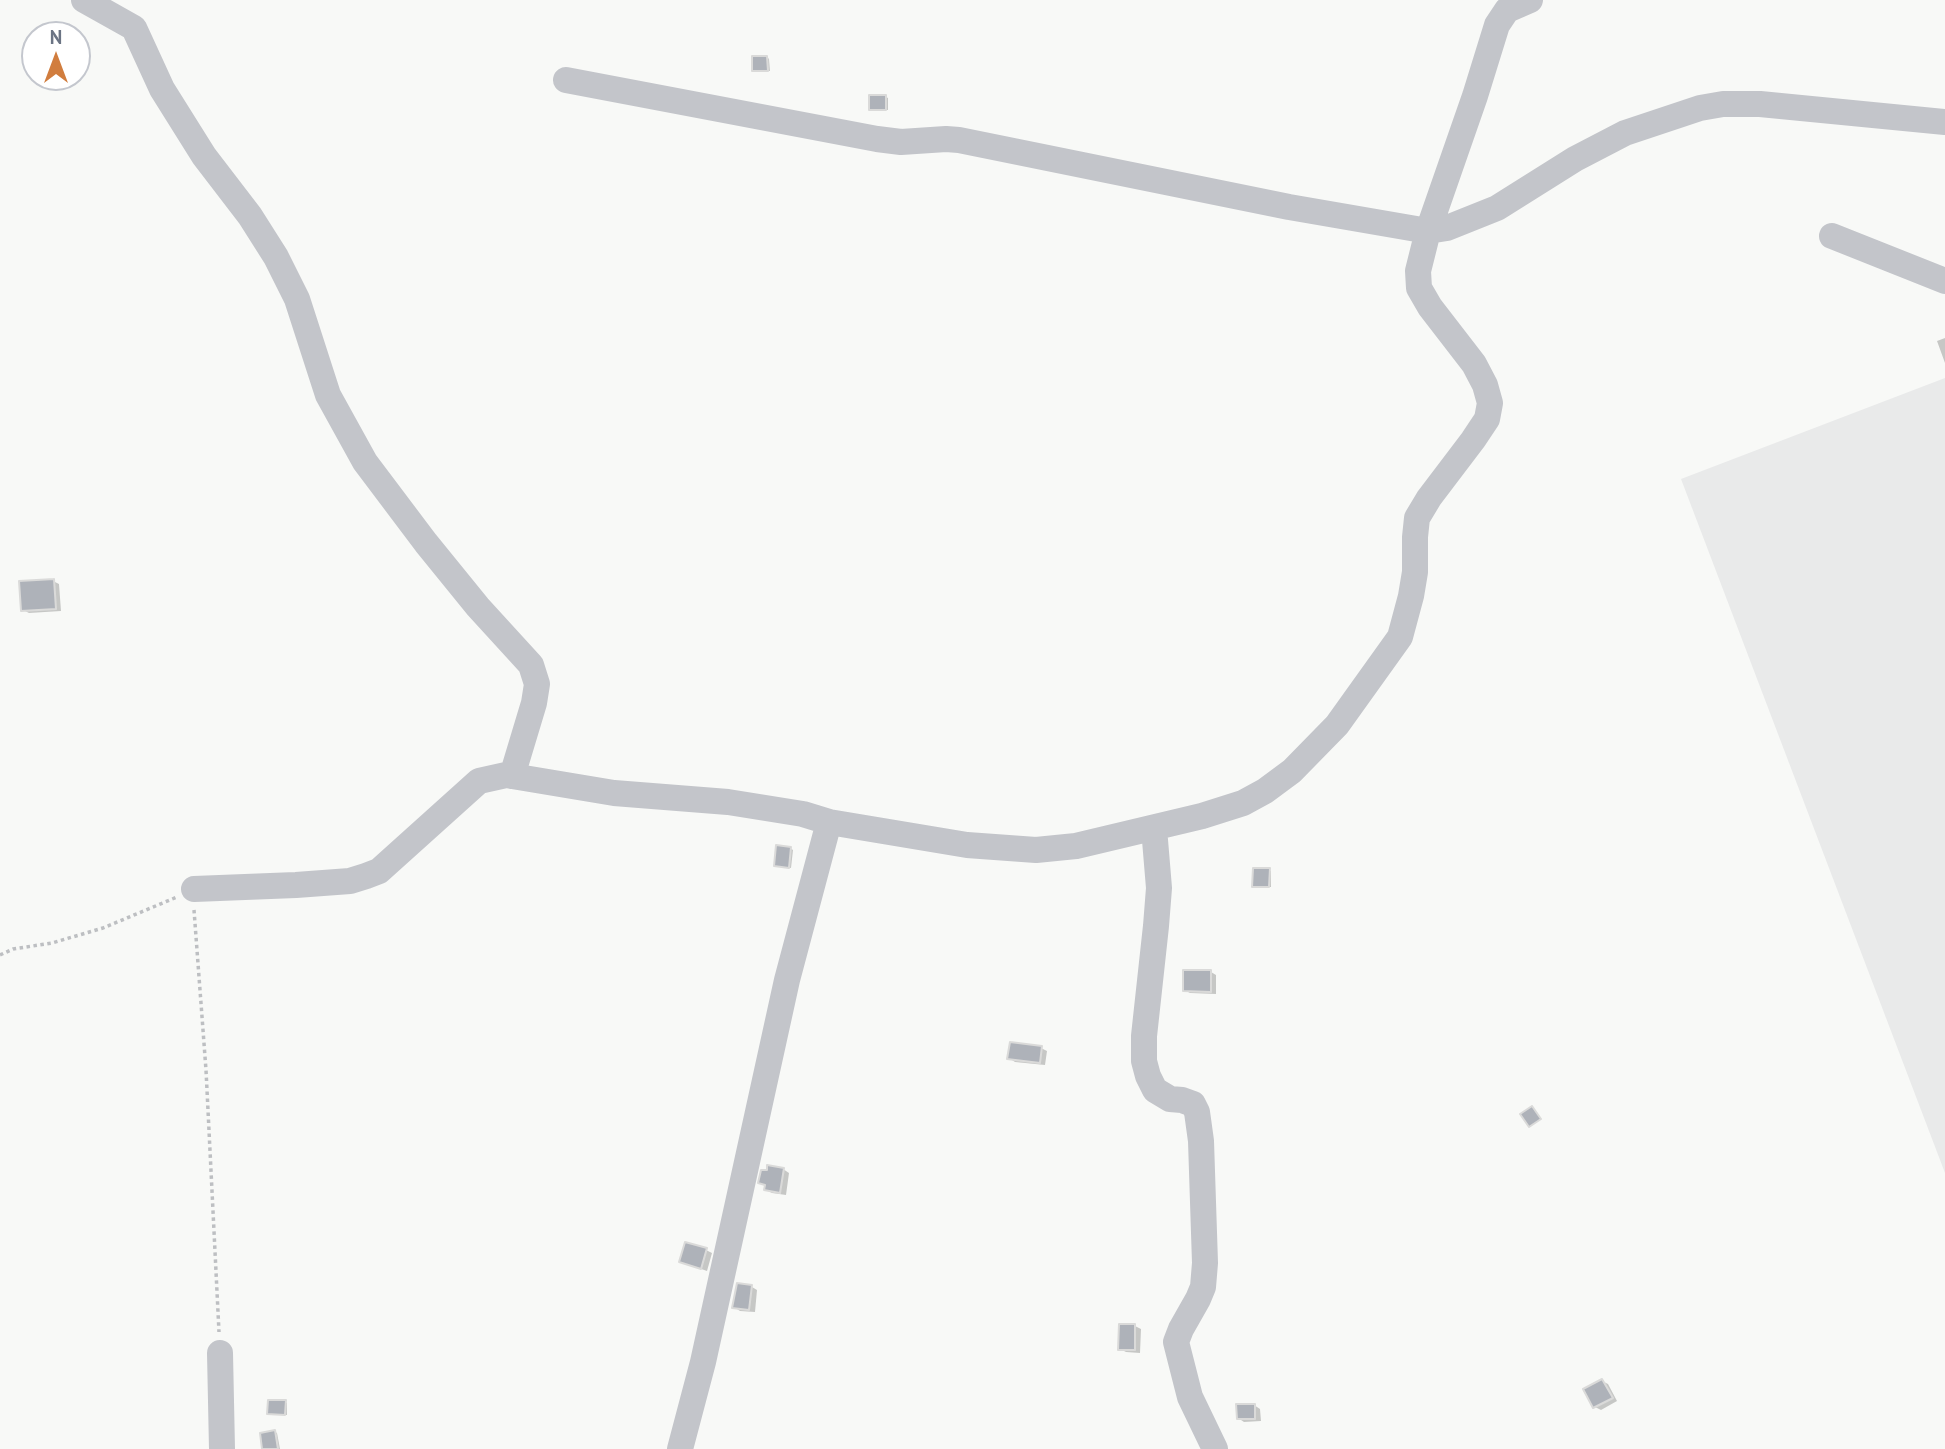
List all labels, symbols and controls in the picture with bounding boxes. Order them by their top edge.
north arrow [21,21,91,91]
text: N [50,25,62,49]

